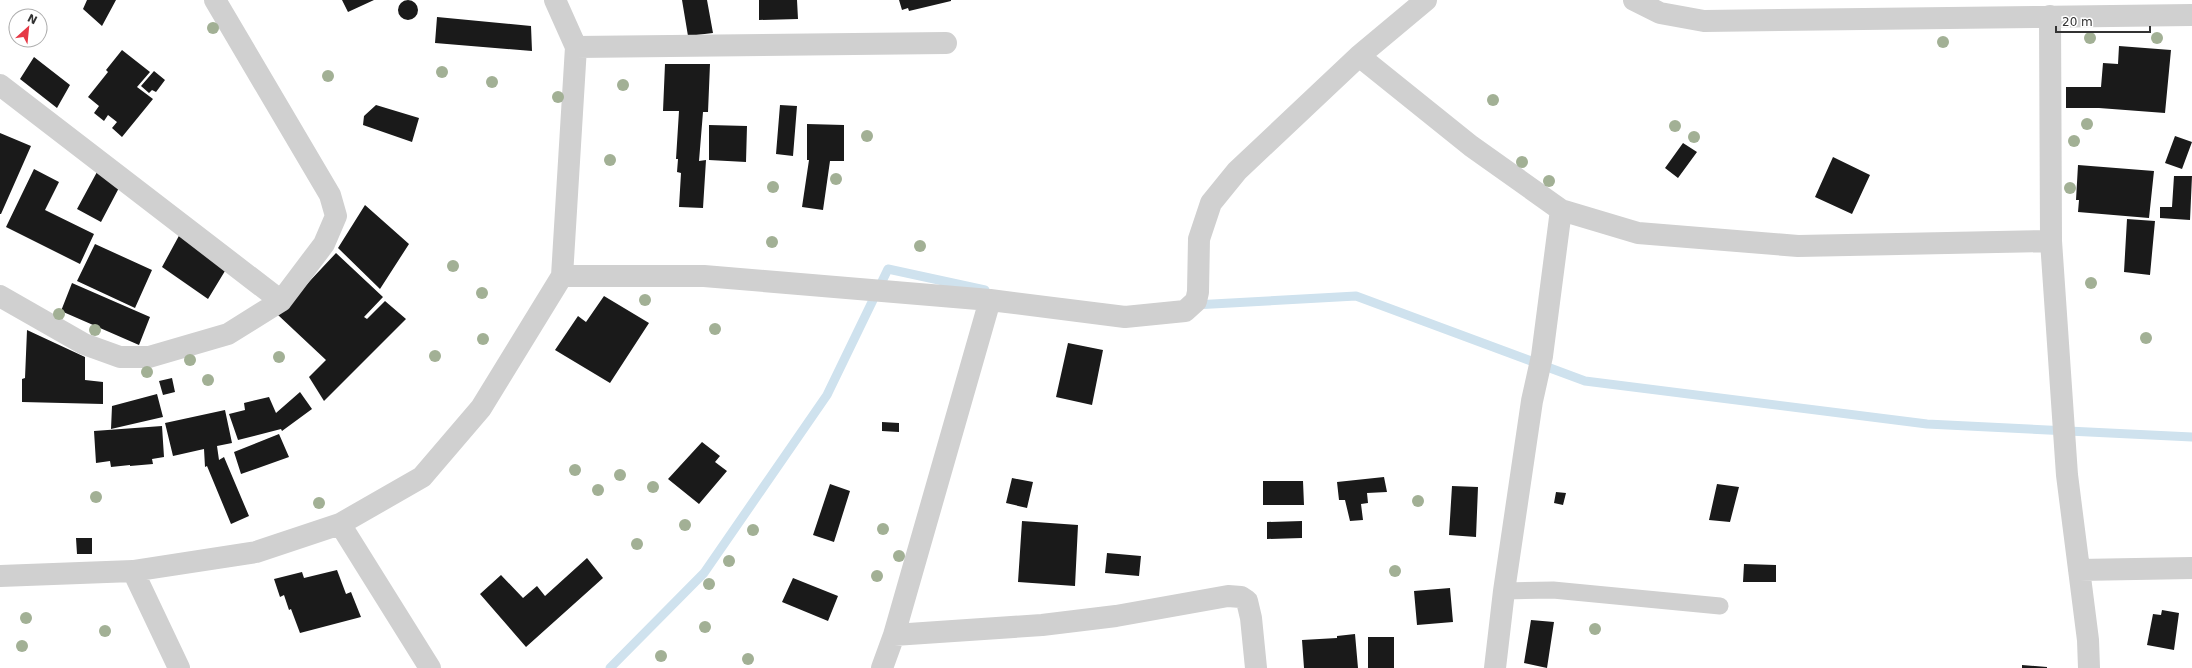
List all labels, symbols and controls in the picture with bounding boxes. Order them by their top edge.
north arrow [8,8,48,48]
scale bar [2056,8,2150,34]
text: N [25,12,39,27]
text: 20 m [2062,15,2093,29]

